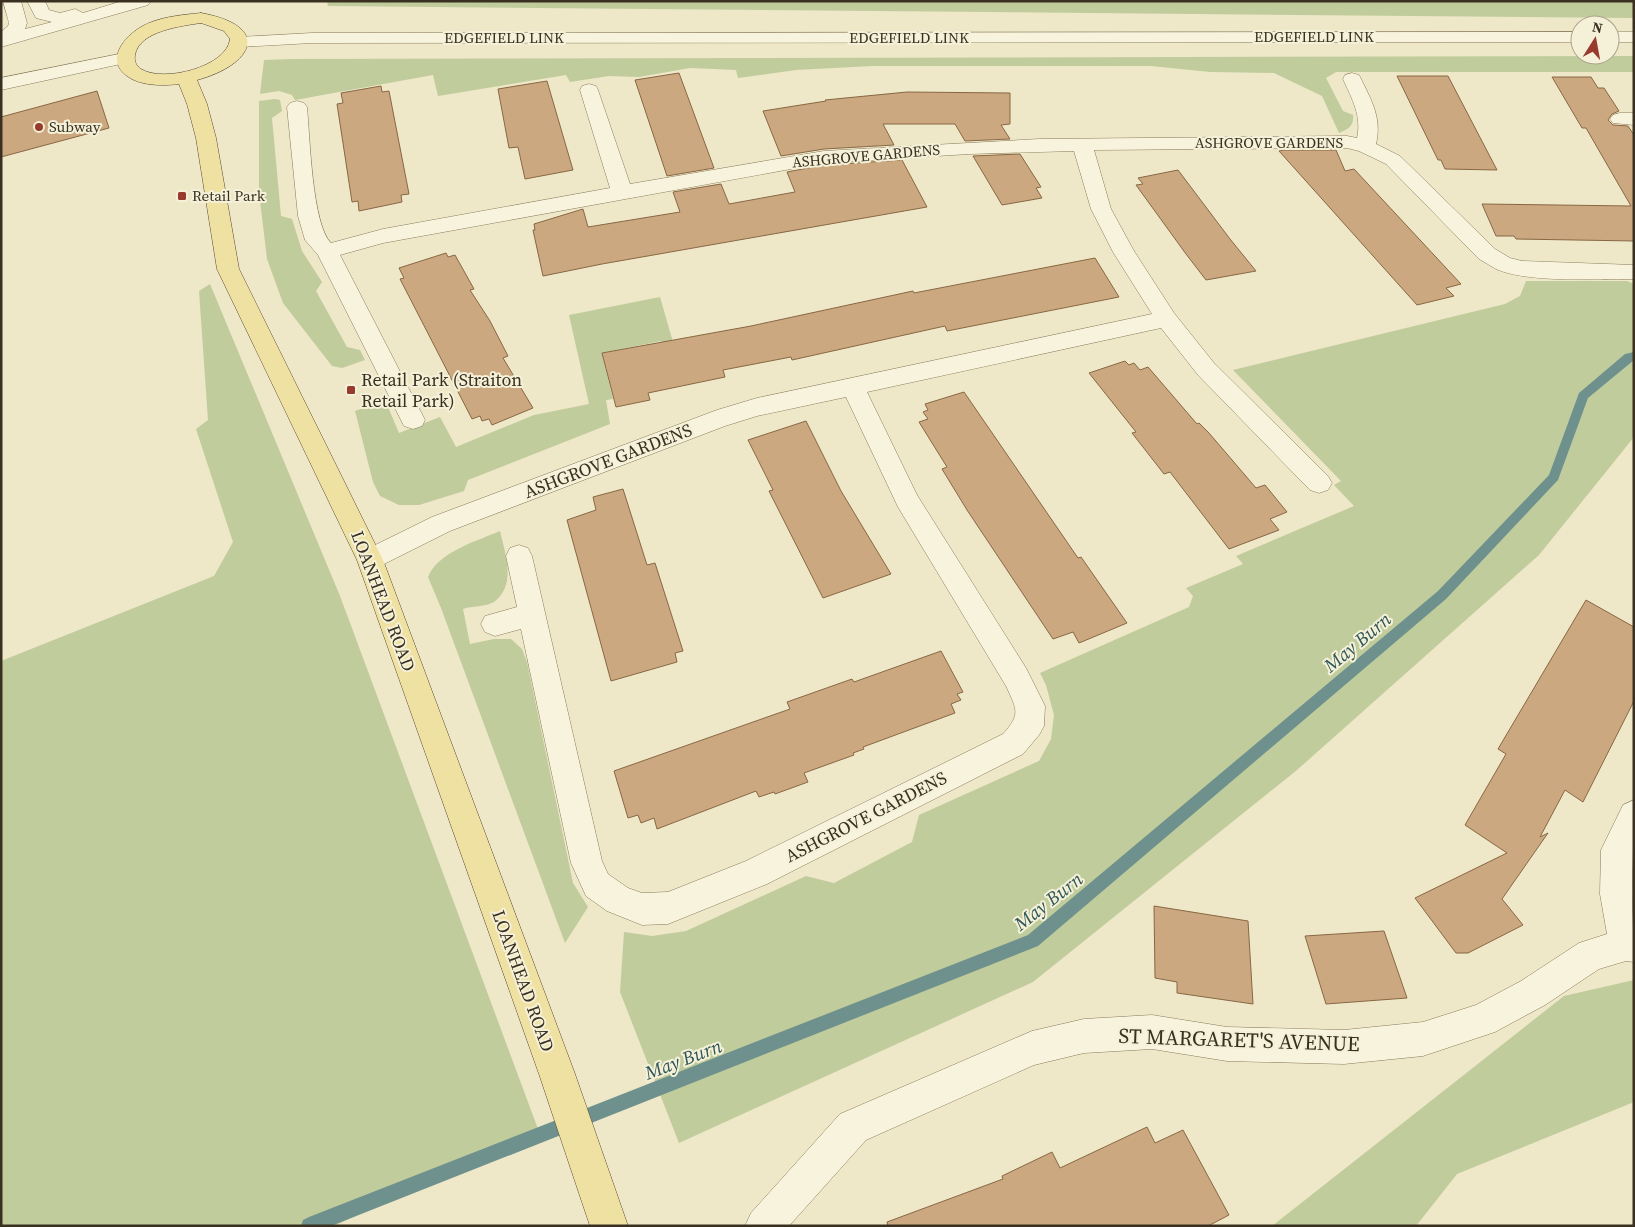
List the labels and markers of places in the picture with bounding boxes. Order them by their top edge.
place label: Subway [49,116,101,137]
marker: Subway [33,121,45,133]
place label: Retail Park [192,185,266,206]
marker: Retail Park [176,190,188,202]
place label: Retail Park (Straiton Retail Park) [361,367,522,413]
marker: Retail Park (Straiton Retail Park) [345,384,357,396]

